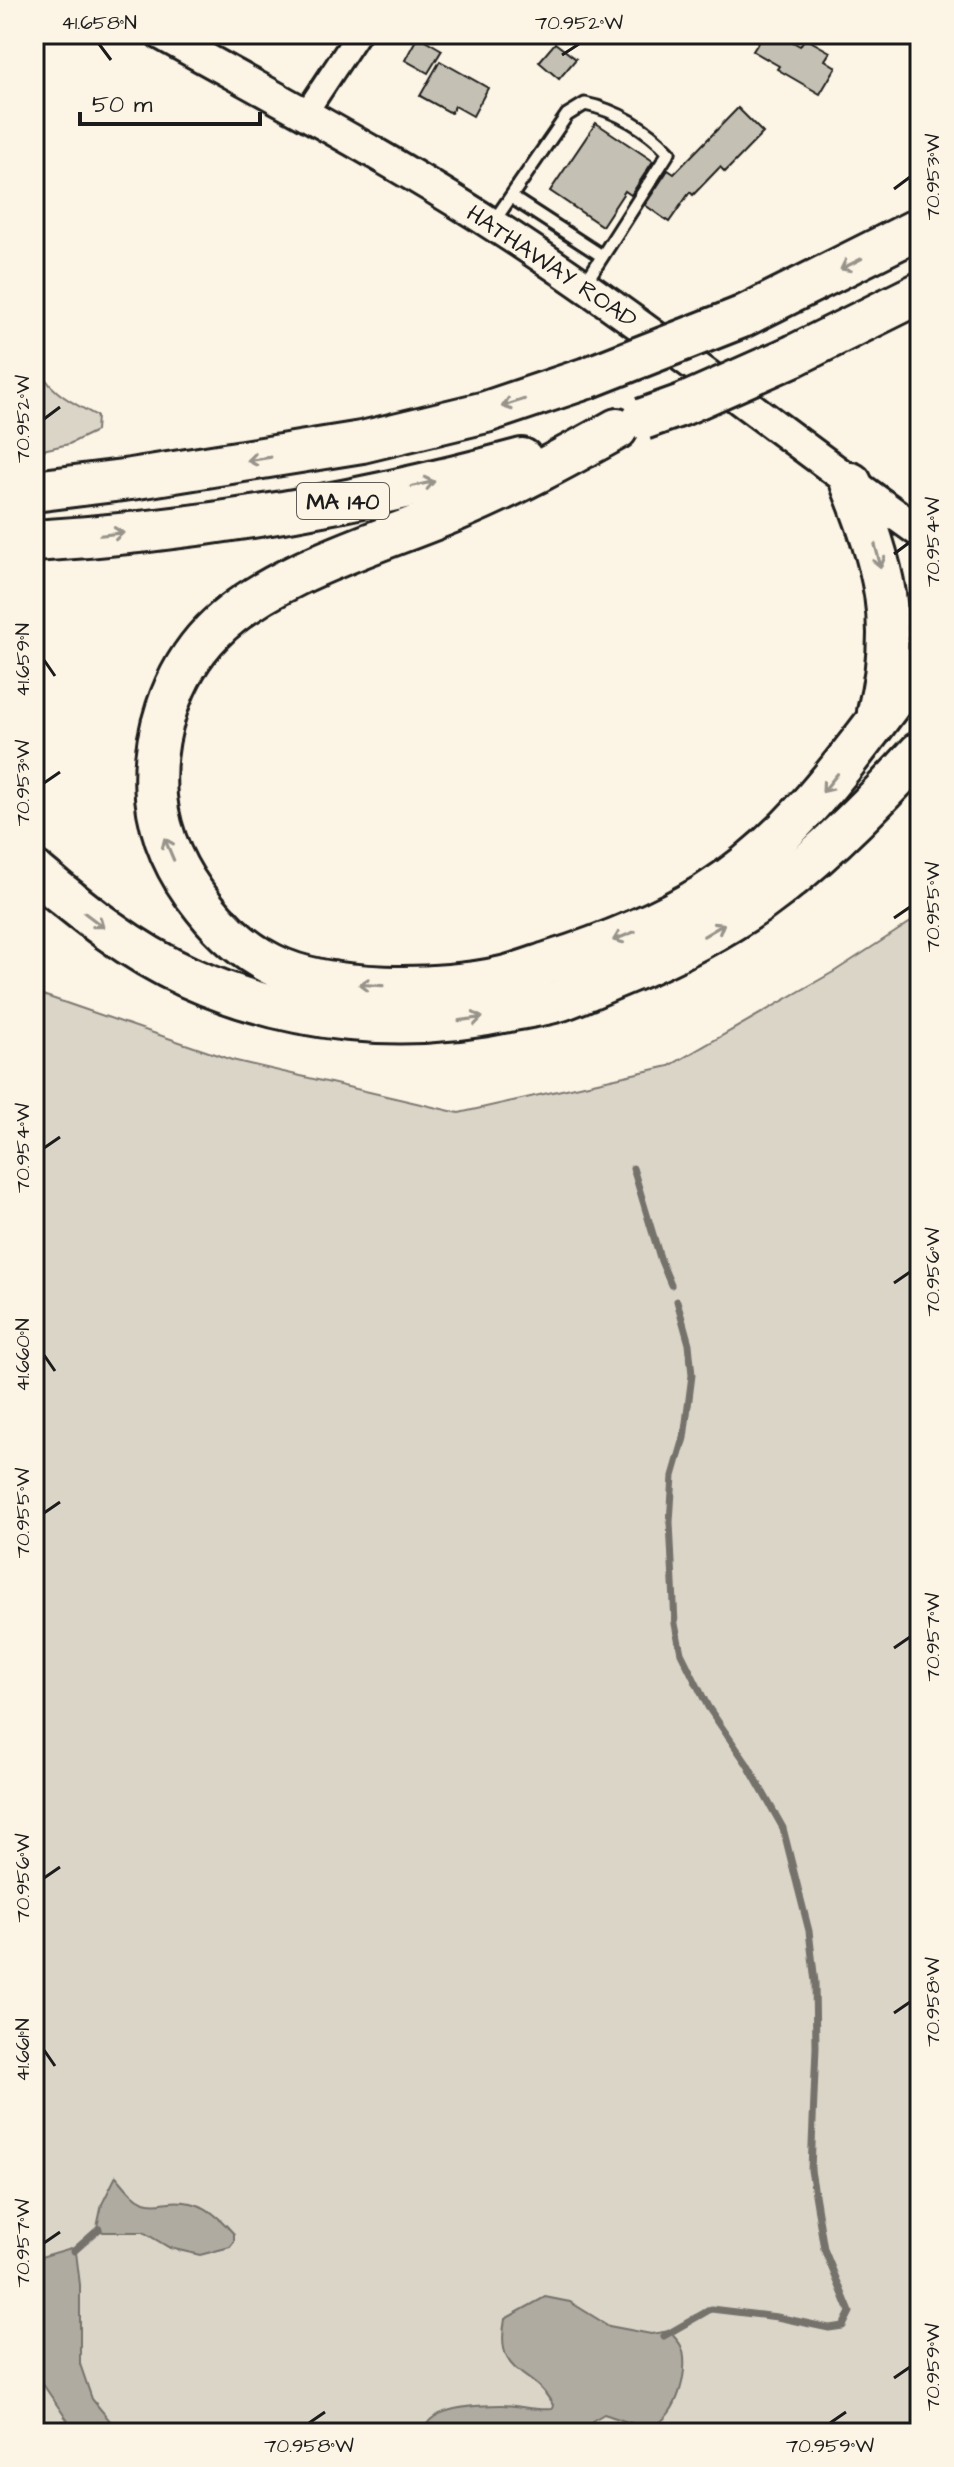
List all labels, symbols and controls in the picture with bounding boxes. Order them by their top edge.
text: 41.658°N [61,9,137,37]
text: 70.952°W [535,9,623,37]
scale bar [80,76,260,126]
text: 50 m [92,88,153,122]
text: 70.953°W [919,133,947,220]
street label: HATHAWAY ROAD [459,197,644,337]
one-way arrow [839,256,863,272]
text: 70.952°W [9,375,37,463]
one-way arrow [501,397,526,412]
one-way arrow [247,452,273,467]
one-way arrow [410,476,436,491]
road number: MA 140 [297,483,389,519]
text: 70.954°W [919,497,947,587]
one-way arrow [98,526,125,541]
one-way arrow [872,542,887,568]
text: 41.659°N [9,623,37,697]
text: 70.953°W [9,739,37,826]
one-way arrow [821,772,839,793]
one-way arrow [161,837,176,862]
text: 70.955°W [919,861,947,952]
one-way arrow [83,912,104,929]
one-way arrow [702,922,725,938]
one-way arrow [612,930,637,944]
one-way arrow [358,978,385,993]
one-way arrow [458,1011,483,1026]
text: 70.954°W [9,1103,37,1193]
text: 70.956°W [919,1227,947,1317]
text: 41.660°N [9,1318,37,1392]
text: 70.955°W [9,1467,37,1558]
text: 70.957°W [919,1592,947,1681]
text: 70.956°W [9,1833,37,1923]
text: 70.958°W [919,1957,947,2047]
text: 41.661°N [9,2018,37,2082]
text: 70.957°W [9,2198,37,2287]
text: 70.959°W [919,2323,947,2411]
text: 70.958°W [264,2432,354,2460]
text: 70.959°W [786,2432,874,2460]

